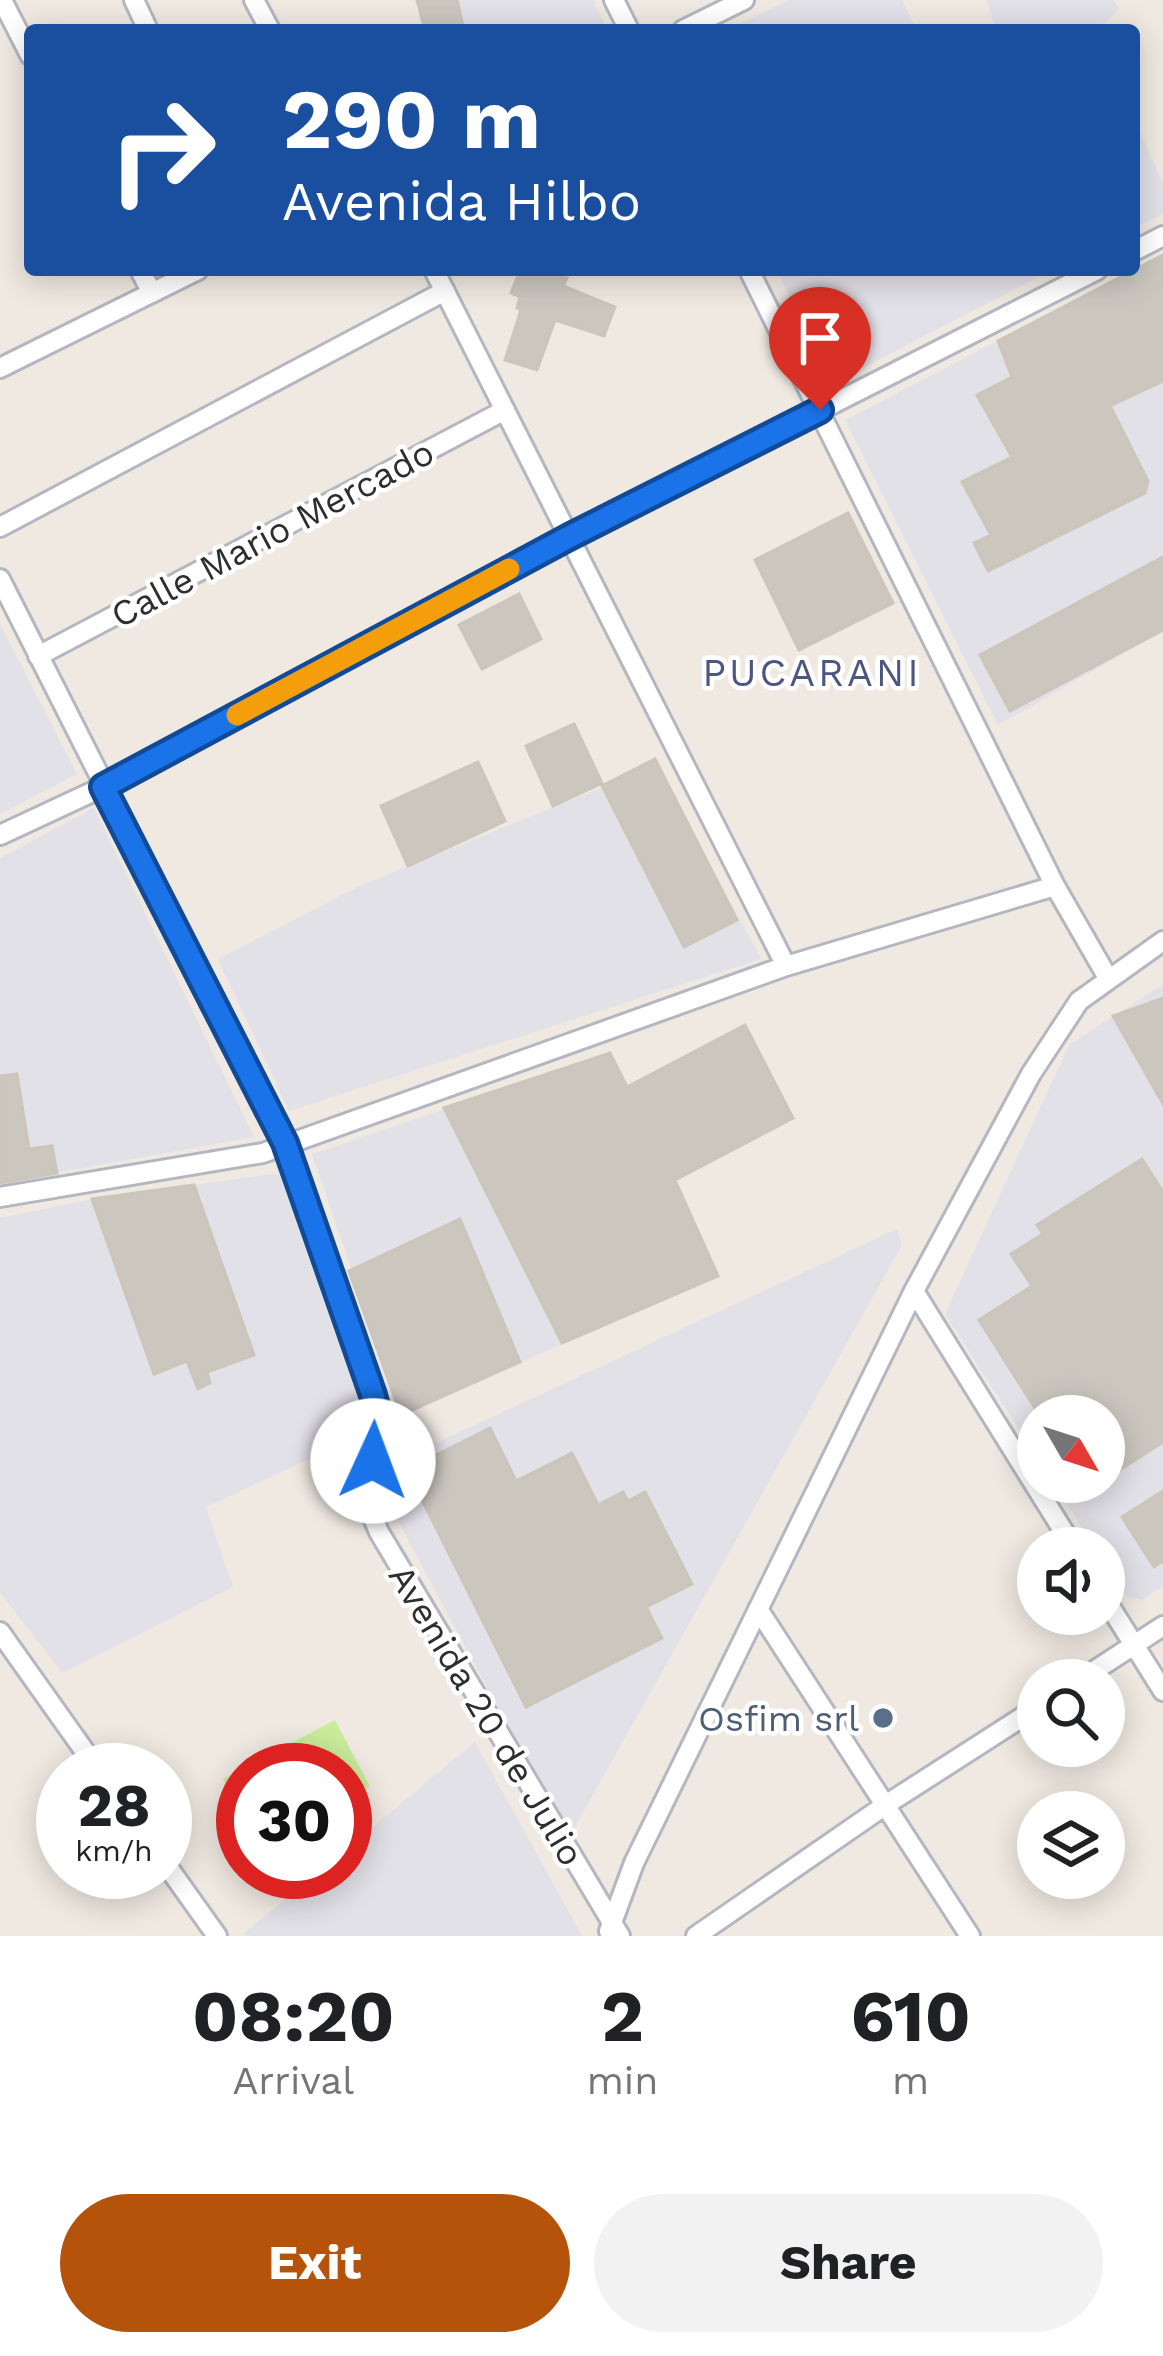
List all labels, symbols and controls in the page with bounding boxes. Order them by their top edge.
text: 290 m [282,70,541,168]
icon: right [84,72,240,228]
text: Avenida Hilbo [282,170,641,233]
pin [769,287,871,410]
icon: arrive [787,305,853,371]
street label: Calle Mario Mercado [104,431,441,637]
district label: PUCARANI [702,650,922,695]
north arrow [1017,1395,1125,1503]
map controls [1017,1395,1125,1899]
position arrow [310,1398,436,1524]
button: sound [1017,1527,1125,1635]
street label: Avenida 20 de Julio [380,1558,593,1873]
button: search [1017,1659,1125,1767]
place label: Osfim srl [698,1698,859,1740]
marker: Osfim srl [870,1705,896,1731]
speed limit sign: 30 [216,1743,372,1899]
text: 28 [77,1770,151,1841]
button: layers [1017,1791,1125,1899]
text: km/h [75,1833,153,1868]
text: 08:20 [192,1974,395,2058]
text: 2 [601,1974,644,2058]
text: 610 [850,1974,971,2058]
text: Arrival [232,2058,354,2103]
text: min [587,2058,658,2103]
text: m [892,2058,929,2103]
button: Exit [60,2194,570,2332]
button: Share [594,2194,1103,2332]

